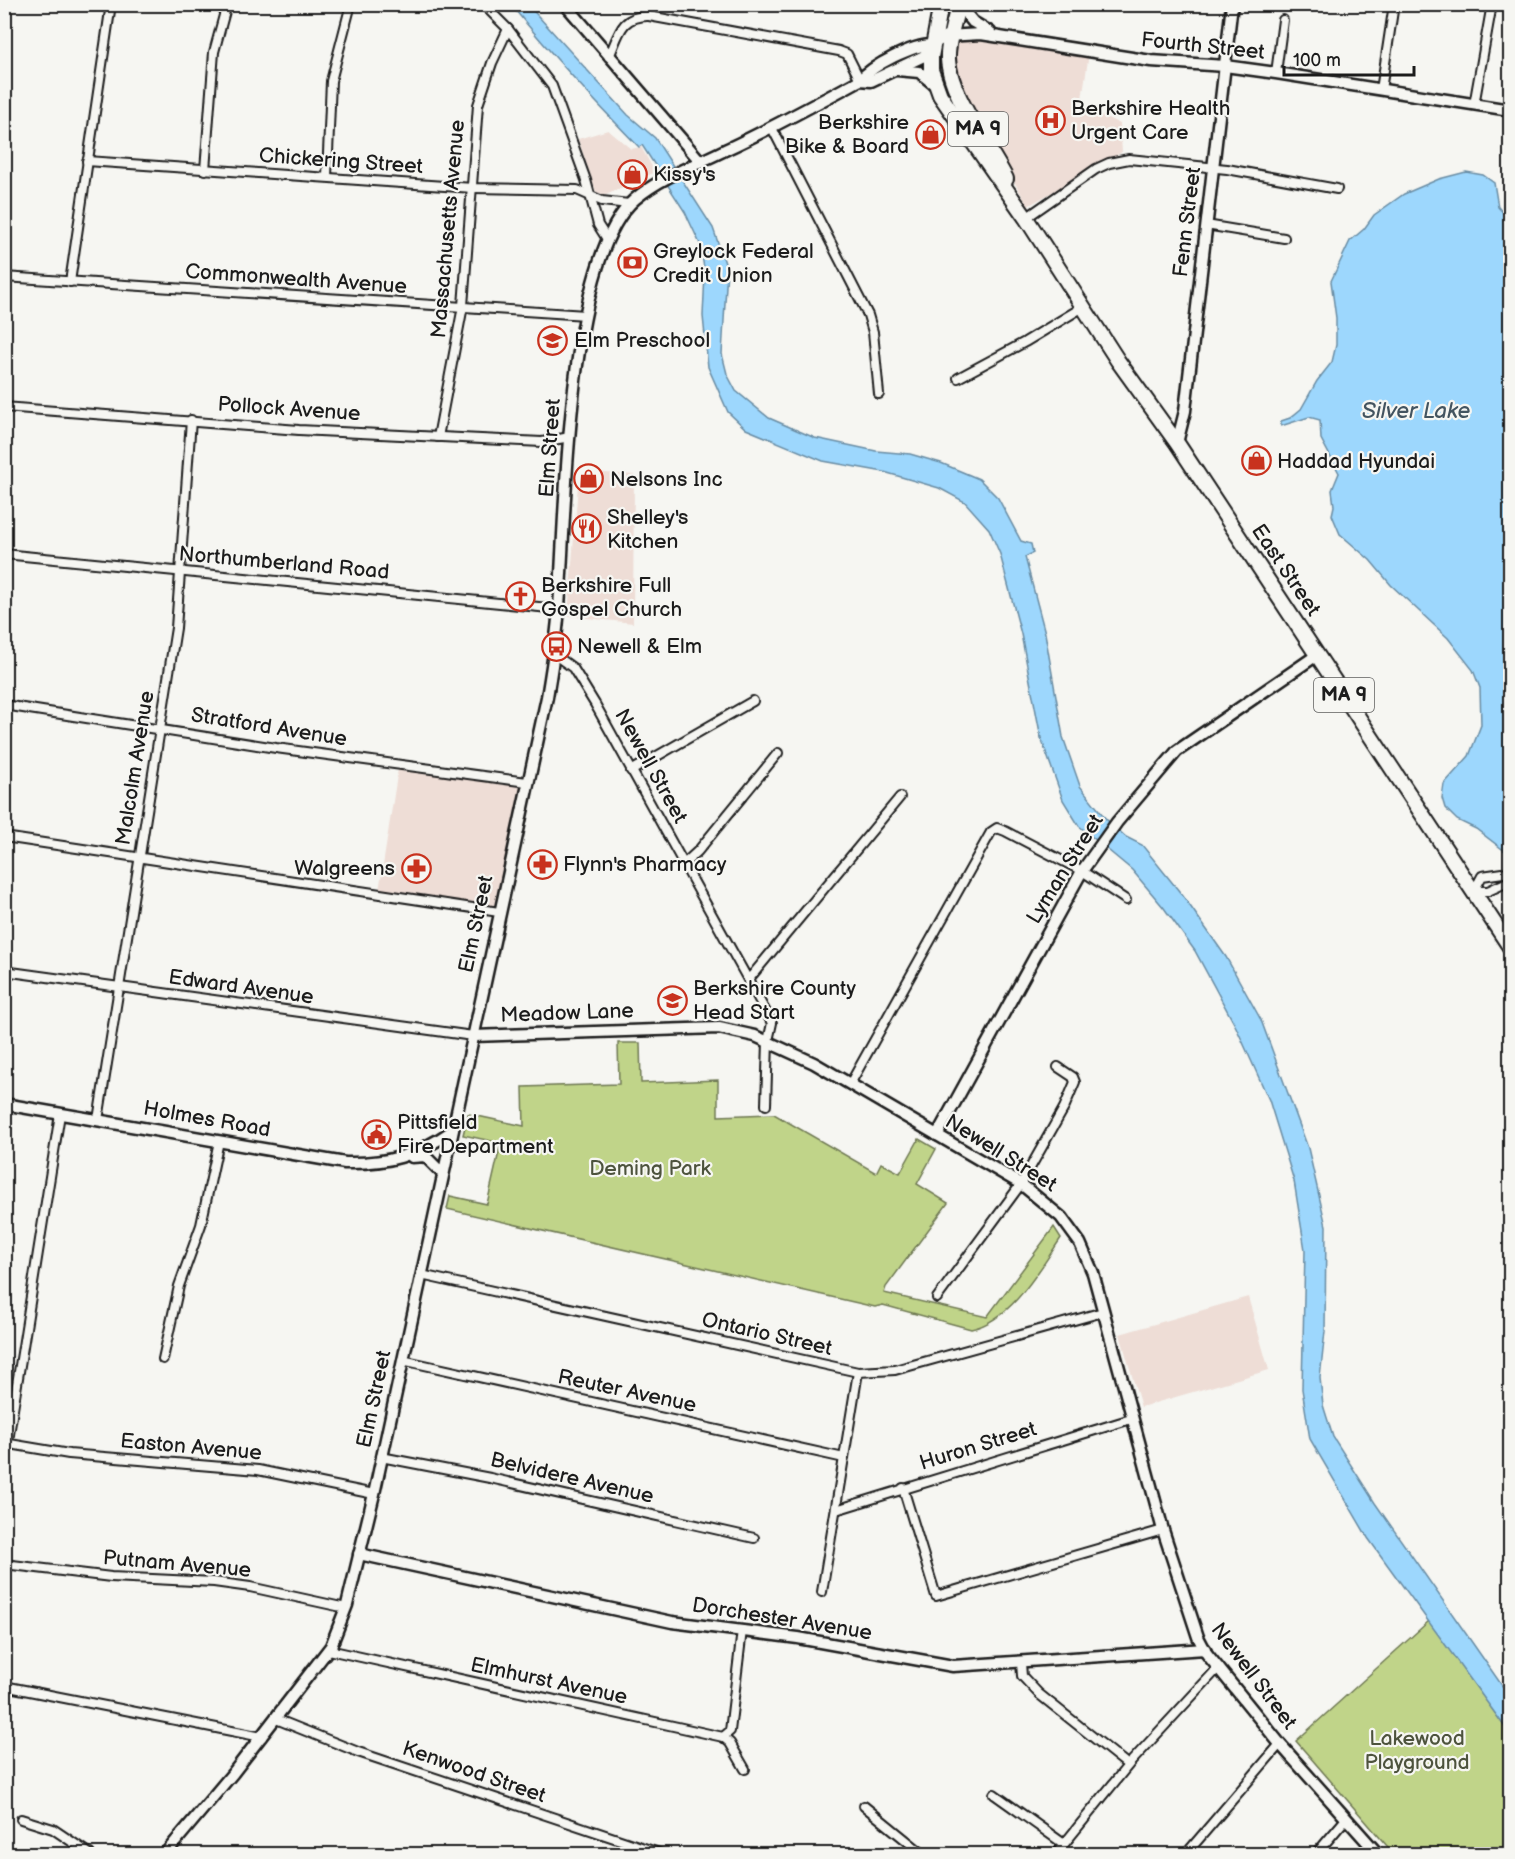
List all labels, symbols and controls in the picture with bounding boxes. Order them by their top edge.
street label: Fourth Street [1140,27,1267,65]
scale bar [1284,39,1414,77]
text: 100 m [1293,50,1341,71]
place label: Berkshire Health Urgent Care [1071,96,1230,145]
hospital icon: Berkshire Health Urgent Care [1034,104,1066,136]
place label: Berkshire Bike & Board [785,110,909,159]
road number: MA 9 [948,112,1008,146]
shop icon: Berkshire Bike & Board [914,118,946,150]
street label: Massachusetts Avenue [426,119,470,339]
street label: Chickering Street [258,143,424,179]
shop icon: Kissy's [616,158,648,190]
place label: Kissy's [653,162,716,187]
street label: Fenn Street [1168,165,1206,279]
place label: Greylock Federal Credit Union [653,239,814,288]
bank icon: Greylock Federal Credit Union [616,247,648,279]
street label: Commonwealth Avenue [184,259,408,299]
school or university icon: Elm Preschool [537,324,569,356]
place label: Elm Preschool [574,328,710,353]
street label: Pollock Avenue [217,392,361,426]
street label: Elm Street [534,397,566,498]
water label: Silver Lake [1362,398,1470,425]
shop icon: Haddad Hyundai [1240,445,1272,477]
place label: Haddad Hyundai [1277,449,1435,474]
shop icon: Nelsons Inc [573,463,605,495]
place label: Nelsons Inc [610,467,723,492]
place label: Shelley's Kitchen [607,505,688,554]
restaurant icon: Shelley's Kitchen [570,513,602,545]
street label: East Street [1246,519,1326,621]
street label: Northumberland Road [178,541,390,585]
place label: Berkshire Full Gospel Church [541,573,682,622]
church icon: Berkshire Full Gospel Church [504,581,536,613]
bus stop icon: Newell & Elm [540,630,572,662]
place label: Newell & Elm [577,634,702,659]
road number: MA 9 [1314,678,1374,712]
street label: Malcolm Avenue [110,689,160,847]
street label: Stratford Avenue [189,702,349,752]
street label: Newell Street [609,704,693,828]
street label: Lyman Street [1021,809,1109,929]
pharmacy icon: Flynn's Pharmacy [526,848,558,880]
pharmacy icon: Walgreens [400,852,432,884]
place label: Flynn's Pharmacy [563,852,727,877]
place label: Walgreens [294,856,395,881]
street label: Elm Street [454,873,499,975]
street label: Edward Avenue [167,964,315,1010]
place label: Berkshire County Head Start [693,976,857,1025]
school or university icon: Berkshire County Head Start [656,984,688,1016]
street label: Meadow Lane [500,998,634,1028]
street label: Holmes Road [141,1096,273,1142]
street label: Newell Street [941,1109,1062,1198]
place label: Pittsfield Fire Department [397,1110,554,1159]
public building icon: Pittsfield Fire Department [360,1118,392,1150]
park label: Deming Park [589,1156,711,1181]
street label: Ontario Street [699,1307,835,1361]
street label: Elm Street [352,1348,397,1450]
street label: Reuter Avenue [555,1364,699,1418]
street label: Huron Street [917,1416,1040,1476]
street label: Easton Avenue [119,1428,263,1466]
street label: Belvidere Avenue [488,1447,656,1509]
street label: Putnam Avenue [102,1545,252,1583]
street label: Dorchester Avenue [690,1592,874,1646]
street label: Newell Street [1206,1618,1303,1735]
street label: Elmhurst Avenue [468,1652,630,1710]
park label: Lakewood Playground [1364,1726,1470,1775]
street label: Kenwood Street [399,1736,550,1808]

